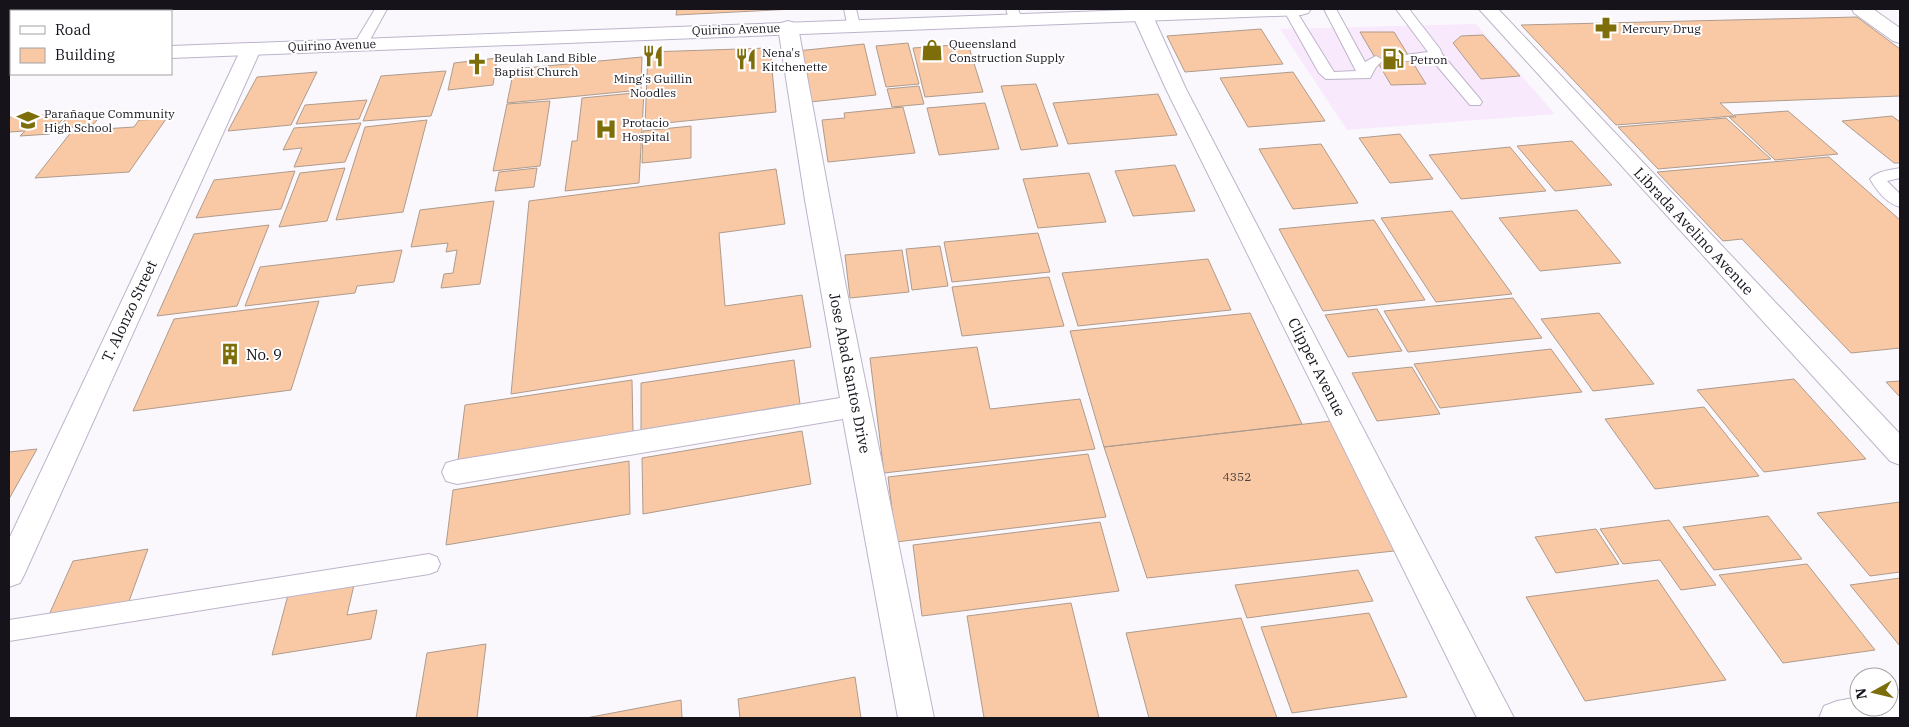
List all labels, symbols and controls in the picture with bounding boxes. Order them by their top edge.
legend [10,10,172,75]
pharmacy icon: Mercury Drug [1593,15,1619,41]
text: Road [55,20,91,39]
street label: Quirino Avenue [692,20,780,38]
place label: Mercury Drug [1622,21,1701,36]
street label: Quirino Avenue [288,36,376,54]
place label: Queensland Construction Supply [949,36,1065,65]
shop icon: Queensland Construction Supply [919,37,945,63]
restaurant icon: Ming's Guillin Noodles [640,43,666,69]
text: Building [55,45,115,64]
place label: Nena's Kitchenette [762,45,828,74]
restaurant icon: Nena's Kitchenette [733,46,759,72]
fuel station icon: Petron [1380,46,1406,72]
place label: Beulah Land Bible Baptist Church [494,50,597,79]
church icon: Beulah Land Bible Baptist Church [464,51,490,77]
place label: Petron [1410,52,1448,67]
place label: Ming's Guillin Noodles [614,71,693,100]
place label: Parañaque Community High School [44,106,175,135]
school or university icon: Parañaque Community High School [15,107,41,133]
place label: Protacio Hospital [622,115,670,144]
hospital icon: Protacio Hospital [593,116,619,142]
street label: Librada Avelino Avenue [1630,163,1758,299]
street label: T. Alonzo Street [97,257,161,365]
street label: Jose Abad Santos Drive [825,291,875,455]
street label: Clipper Avenue [1284,314,1350,420]
building icon: No. 9 [217,341,243,367]
place label: No. 9 [246,345,282,364]
house number: 4352 [1223,469,1251,484]
north arrow [1849,667,1899,717]
text: N [1851,687,1871,701]

